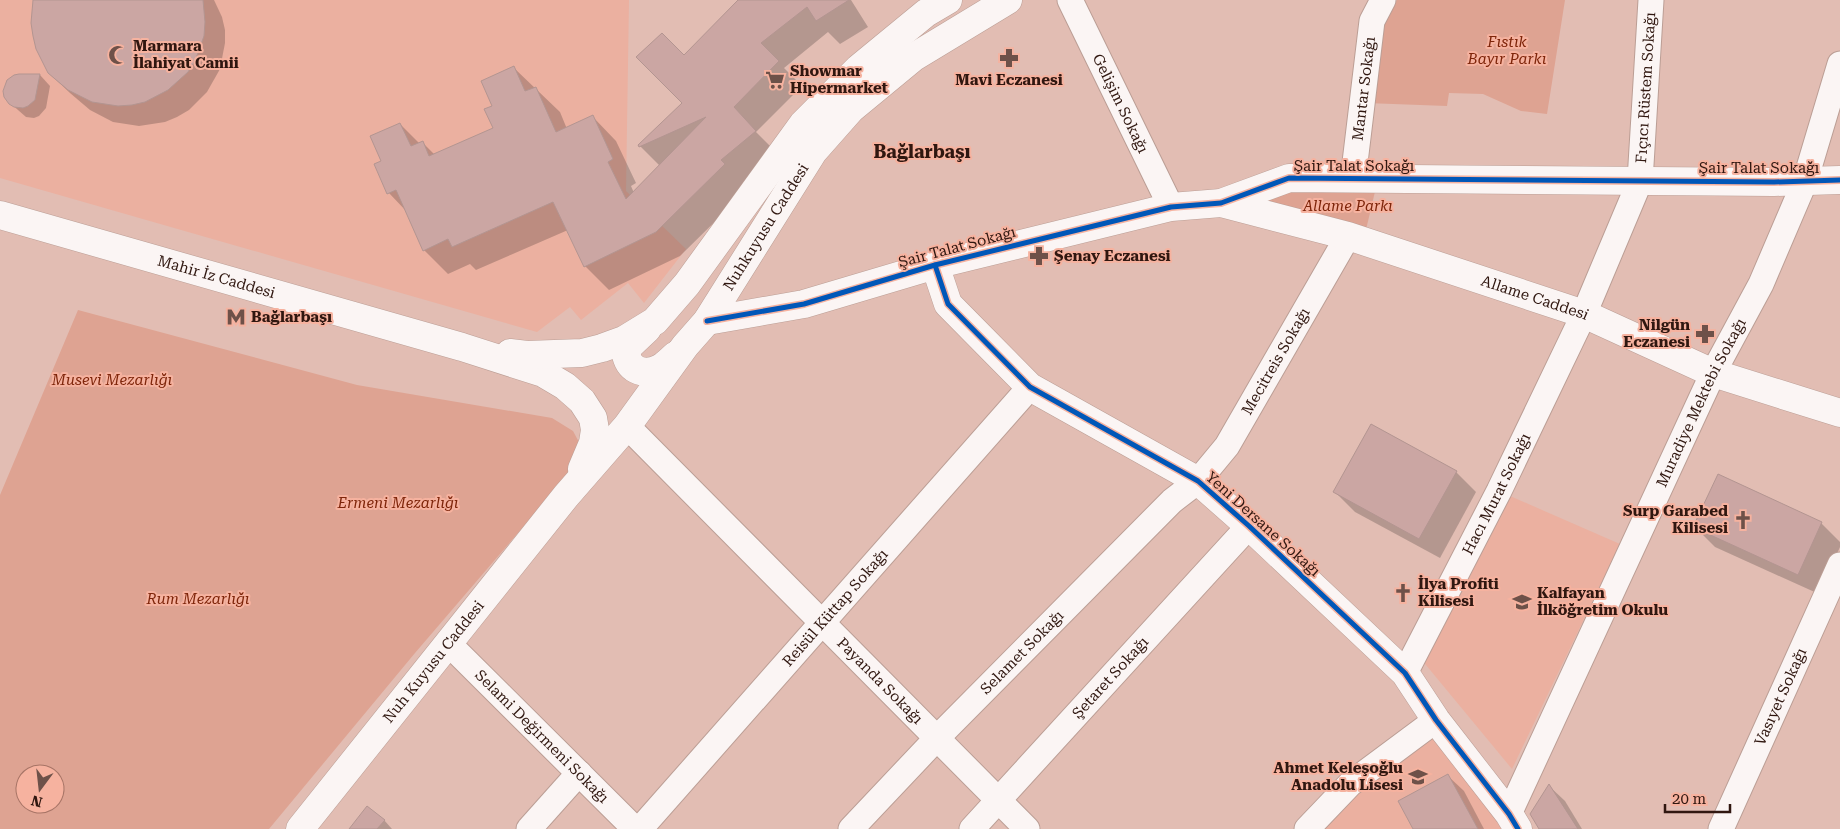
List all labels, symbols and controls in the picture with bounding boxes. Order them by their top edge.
street label: Fıçıcı Rüstem Sokağı [1632,12,1659,164]
park label: Fıstık Bayır Parkı [1467,33,1547,68]
street label: Mantar Sokağı [1349,35,1379,142]
place label: Marmara İlahiyat Camii [133,37,239,72]
mosque icon: Marmara İlahiyat Camii [107,44,129,66]
pharmacy icon: Mavi Eczanesi [998,47,1020,69]
street label: Gelişim Sokağı [1089,51,1152,156]
place label: Showmar Hipermarket [790,62,888,97]
supermarket icon: Showmar Hipermarket [764,69,786,91]
place label: Mavi Eczanesi [955,71,1063,89]
district label: Bağlarbaşı [873,141,971,162]
street label: Şair Talat Sokağı [1294,157,1415,175]
street label: Şair Talat Sokağı [1699,159,1820,177]
street label: Nuhkuyusu Caddesi [719,160,812,294]
park label: Allame Parkı [1302,197,1393,215]
street label: Şair Talat Sokağı [896,223,1018,271]
pharmacy icon: Şenay Eczanesi [1028,245,1050,267]
place label: Şenay Eczanesi [1054,247,1171,265]
street label: Mahir İz Caddesi [155,251,277,302]
street label: Allame Caddesi [1479,272,1592,324]
street label: Mecitreis Sokağı [1238,304,1314,418]
metro station icon: Bağlarbaşı [225,306,247,328]
place label: Bağlarbaşı [251,308,332,326]
street label: Muradiye Mektebi Sokağı [1652,315,1750,490]
place label: Nilgün Eczanesi [1623,316,1690,351]
pharmacy icon: Nilgün Eczanesi [1694,323,1716,345]
park label: Musevi Mezarlığı [51,371,173,389]
street label: Hacı Murat Sokağı [1459,430,1534,558]
street label: Yeni Dersane Sokağı [1202,468,1324,580]
park label: Ermeni Mezarlığı [336,494,459,512]
place label: Surp Garabed Kilisesi [1623,502,1728,537]
church icon: Surp Garabed Kilisesi [1732,509,1754,531]
street label: Reisül Küttap Sokağı [779,545,892,670]
place label: İlya Profiti Kilisesi [1418,575,1499,610]
church icon: İlya Profiti Kilisesi [1392,582,1414,604]
place label: Kalfayan İlköğretim Okulu [1537,584,1668,619]
park label: Rum Mezarlığı [145,590,250,608]
school or university icon: Kalfayan İlköğretim Okulu [1511,591,1533,613]
street label: Nuh Kuyusu Caddesi [379,597,488,727]
street label: Selamet Sokağı [977,606,1068,698]
street label: Şetaret Sokağı [1068,633,1152,722]
street label: Payanda Sokağı [833,634,927,728]
street label: Vasıyet Sokağı [1751,645,1810,748]
street label: Selami Değirmeni Sokağı [471,666,613,807]
place label: Ahmet Keleşoğlu Anadolu Lisesi [1274,759,1403,794]
north arrow [15,764,65,814]
school or university icon: Ahmet Keleşoğlu Anadolu Lisesi [1407,766,1429,788]
scale bar [1665,782,1730,814]
text: 20 m [1672,790,1707,808]
text: N [29,792,44,811]

